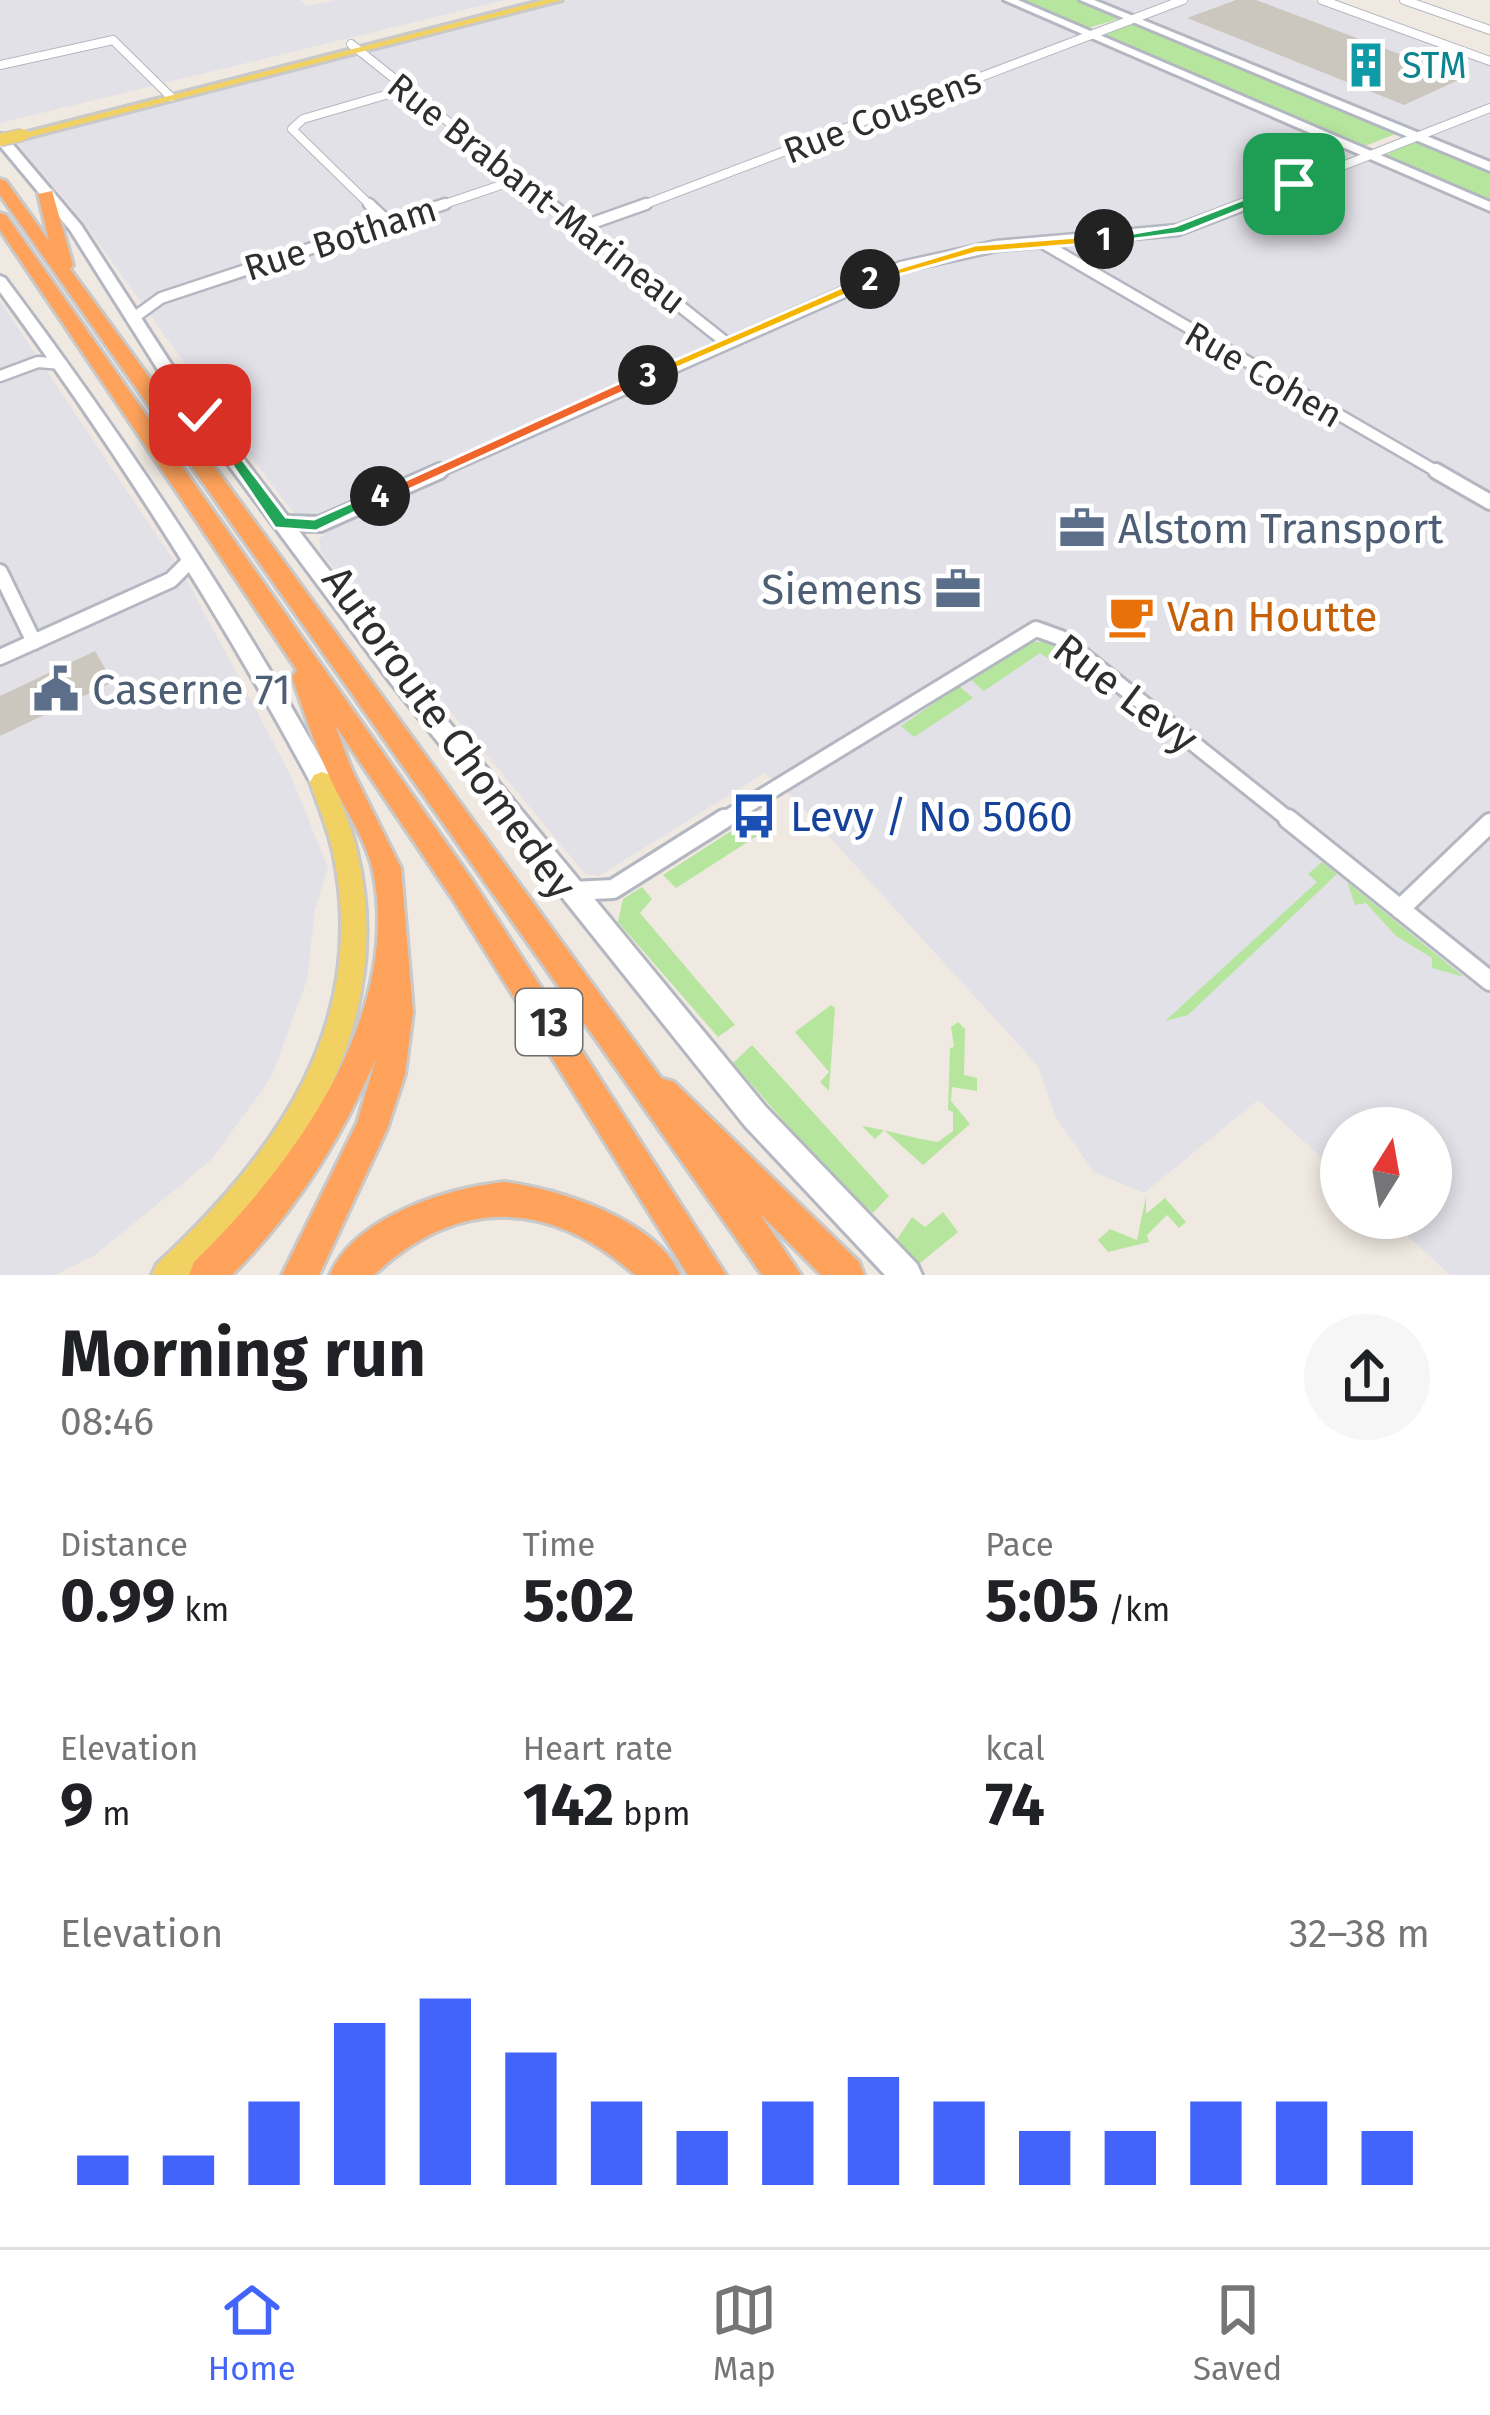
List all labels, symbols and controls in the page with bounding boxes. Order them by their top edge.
building icon: STM [1341,40,1391,90]
place label: STM [1402,44,1467,88]
street label: Rue Cousens [778,58,987,174]
street label: Rue Brabant-Marineau [379,64,694,324]
pin [1243,133,1345,235]
icon: arrive [1261,151,1327,217]
street label: Rue Botham [239,187,442,291]
pin: 1 [1074,209,1134,269]
text: 1 [1096,219,1112,259]
pin: 2 [840,249,900,309]
text: 2 [861,259,879,299]
street label: Rue Cohen [1177,312,1350,437]
pin: 3 [618,345,678,405]
text: 3 [639,355,657,395]
pin [149,364,251,466]
icon: check [167,382,233,448]
pin: 4 [350,466,410,526]
text: 4 [371,476,389,516]
office icon: Alstom Transport [1057,503,1107,553]
place label: Alstom Transport [1118,504,1444,554]
street label: Autoroute Chomedey [312,556,587,909]
office icon: Siemens [933,564,983,614]
place label: Siemens [761,565,922,615]
cafe icon: Van Houtte [1106,591,1156,641]
place label: Van Houtte [1167,592,1377,642]
street label: Rue Levy [1043,623,1208,764]
public building icon: Caserne 71 [31,664,81,714]
place label: Caserne 71 [92,665,291,715]
bus stop icon: Levy / No 5060 [729,791,779,841]
place label: Levy / No 5060 [790,792,1073,842]
road number: 13 [516,989,582,1055]
north arrow [1320,1107,1452,1239]
map controls [1320,1107,1452,1239]
text: Morning run [60,1314,426,1393]
button: share [1304,1314,1430,1440]
text: 08:46 [60,1399,154,1445]
text: Distance [60,1525,188,1565]
text: Time [523,1525,595,1565]
text: Pace [985,1525,1054,1565]
text: 0.99 [60,1565,175,1637]
text: 5:02 [523,1565,635,1637]
text: 5:05 [985,1565,1099,1637]
text: km [175,1590,229,1630]
text: /km [1099,1590,1170,1630]
text: Elevation [60,1729,198,1769]
text: Heart rate [523,1729,673,1769]
text: kcal [985,1729,1045,1769]
text: 9 [60,1769,94,1841]
text: 142 [523,1769,614,1841]
text: 74 [985,1769,1045,1841]
text: m [94,1794,131,1834]
text: bpm [614,1794,690,1834]
text: Elevation [60,1911,223,1957]
text: 32–38 m [1289,1911,1430,1957]
tab: Home [208,2277,296,2389]
tab: Map [711,2277,777,2389]
tab: Saved [1193,2277,1282,2389]

